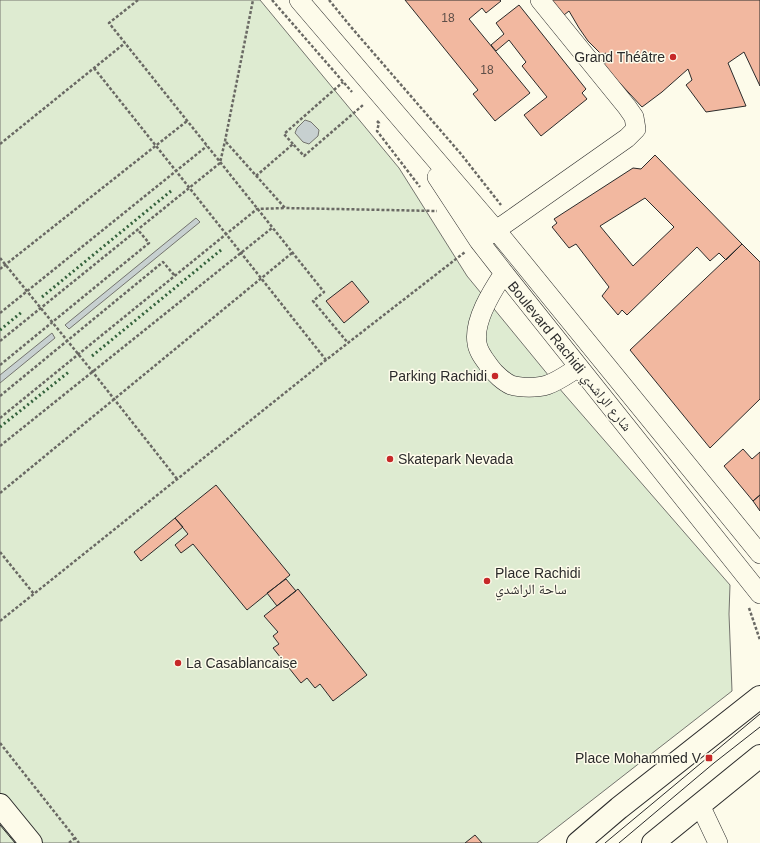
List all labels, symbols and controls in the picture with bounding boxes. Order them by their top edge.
house number: 18 [441,11,455,25]
place label: Grand Théâtre [574,49,665,65]
marker: Grand Théâtre [668,52,678,62]
house number: 18 [480,63,494,77]
street label: Boulevard Rachidi شارع الراشدي [502,278,635,436]
place label: Parking Rachidi [389,368,487,384]
marker: Parking Rachidi [490,371,500,381]
place label: Skatepark Nevada [398,451,513,467]
marker: Skatepark Nevada [385,454,395,464]
place label: Place Rachidi ساحة الراشدي [495,565,581,601]
marker: Place Rachidi ساحة الراشدي [482,576,492,586]
place label: La Casablancaise [186,655,298,671]
marker: La Casablancaise [173,658,183,668]
place label: Place Mohammed V [575,750,702,766]
marker: Place Mohammed V [704,753,714,763]

